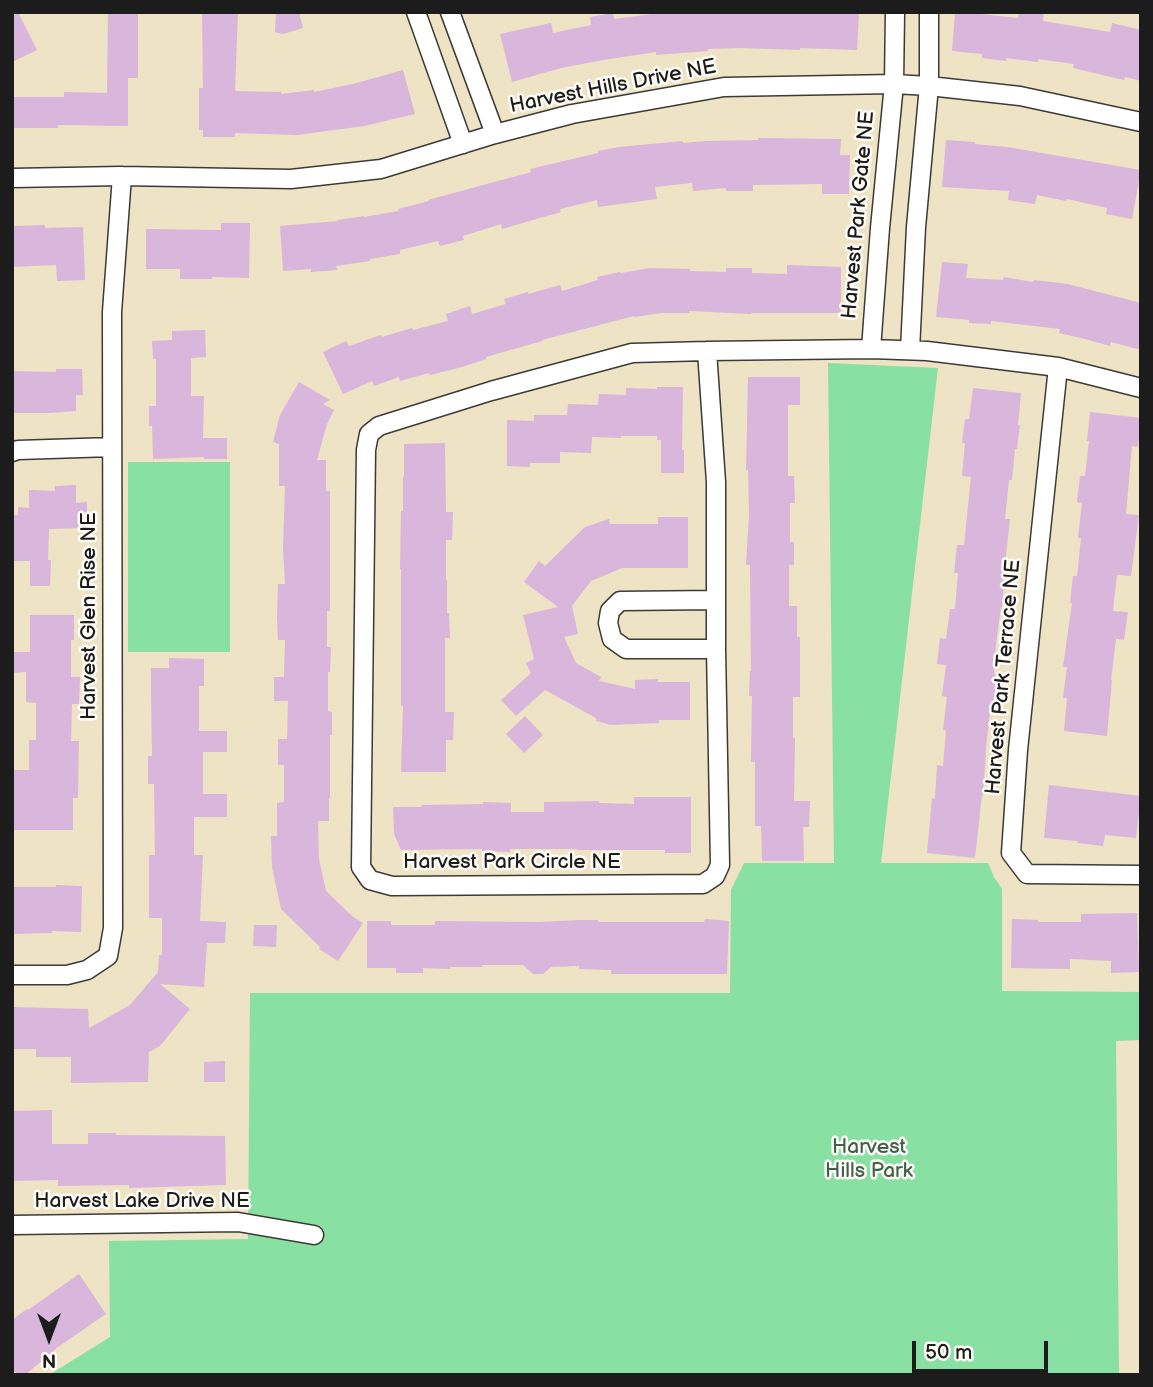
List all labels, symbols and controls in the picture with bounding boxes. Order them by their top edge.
street label: Harvest Hills Drive NE [508,55,718,119]
street label: Harvest Park Gate NE [837,110,881,320]
street label: Harvest Glen Rise NE [77,512,103,720]
street label: Harvest Park Terrace NE [981,558,1027,796]
street label: Harvest Park Circle NE [403,850,621,876]
park label: Harvest Hills Park [825,1135,913,1185]
street label: Harvest Lake Drive NE [34,1189,250,1215]
north arrow [14,1303,84,1373]
scale bar [915,1328,1052,1372]
text: 50 m [925,1340,972,1365]
text: N [42,1348,56,1371]

